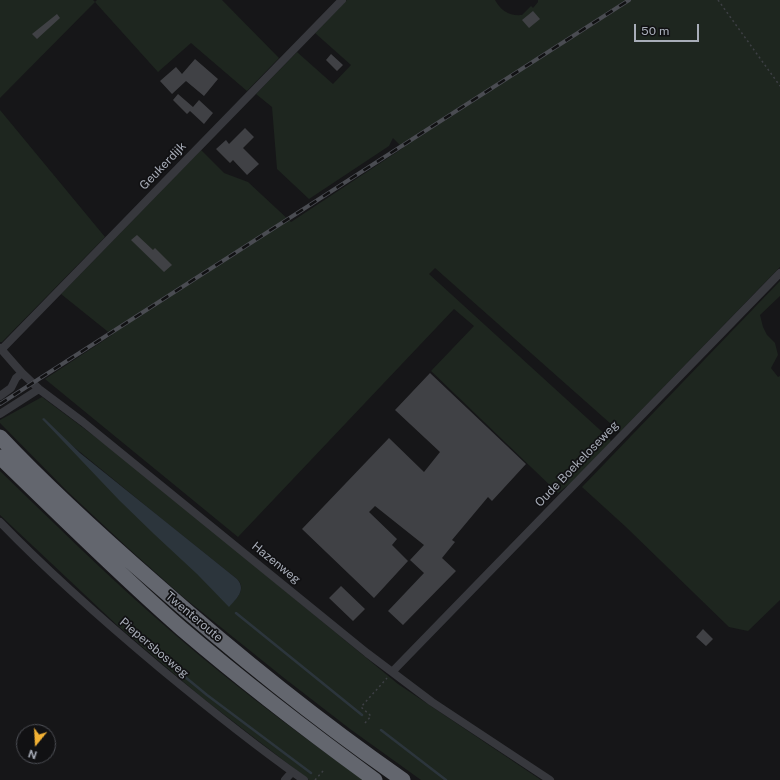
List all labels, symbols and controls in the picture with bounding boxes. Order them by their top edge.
scale bar [636,16,701,42]
text: 50 m [641,24,669,38]
street label: Geukerdijk [137,139,189,193]
street label: Oude Boekeloseweg [532,418,622,510]
street label: Hazenweg [249,539,303,587]
street label: Twenteroute [162,589,226,645]
street label: Piepersbosweg [117,615,191,681]
north arrow [16,724,56,764]
text: N [27,747,39,762]

